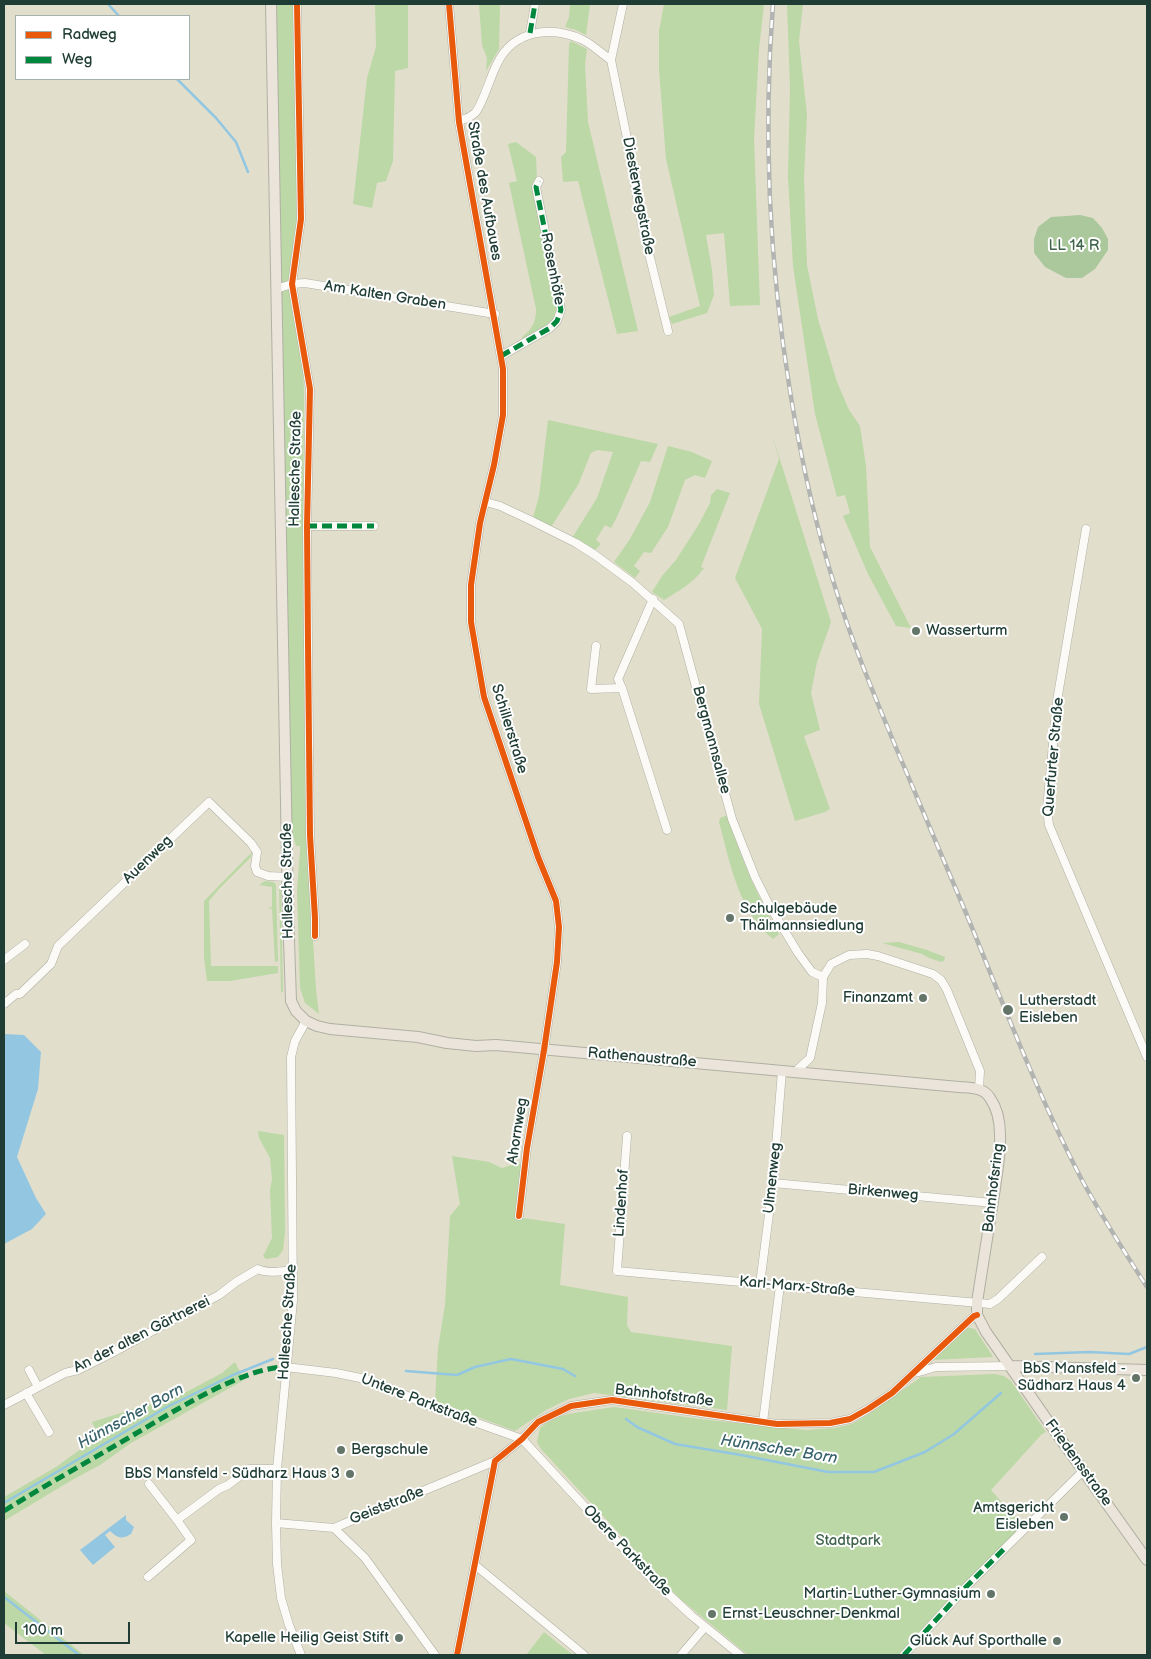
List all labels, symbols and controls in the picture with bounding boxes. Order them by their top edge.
legend [15,15,190,80]
text: Radweg [62,25,117,44]
text: Weg [62,50,92,69]
street label: Straße des Aufbaues [463,120,505,262]
street label: Diesterwegstraße [618,136,658,256]
street label: Rosenhöfe [536,231,568,307]
park label: LL 14 R [1049,237,1099,255]
street label: Am Kalten Graben [323,277,447,315]
street label: Hallesche Straße [286,411,306,527]
place label: Wasserturm [926,622,1007,640]
marker: Wasserturm [910,625,922,637]
street label: Schillerstraße [487,682,531,776]
street label: Bergmannsallee [688,684,734,796]
street label: Querfurter Straße [1040,697,1068,817]
street label: Hallesche Straße [278,823,298,939]
street label: Auenweg [119,832,177,888]
place label: Schulgebäude Thälmannsiedlung [740,900,864,935]
marker: Schulgebäude Thälmannsiedlung [724,912,736,924]
place label: Finanzamt [843,989,913,1007]
marker: Finanzamt [917,992,929,1004]
place label: Lutherstadt Eisleben [1019,992,1096,1027]
marker: Lutherstadt Eisleben [1001,1003,1015,1017]
street label: Rathenaustraße [587,1044,697,1072]
street label: Ahornweg [504,1096,532,1166]
street label: Ulmenweg [760,1142,786,1214]
street label: Bahnhofsring [980,1142,1008,1234]
street label: Lindenhof [611,1168,633,1238]
street label: Birkenweg [847,1181,919,1205]
street label: Hallesche Straße [275,1263,301,1381]
street label: Karl-Marx-Straße [738,1273,856,1301]
street label: An der alten Gärtnerei [71,1293,213,1377]
place label: BbS Mansfeld - Südharz Haus 4 [1018,1360,1126,1395]
street label: Untere Parkstraße [358,1370,480,1432]
marker: BbS Mansfeld - Südharz Haus 4 [1130,1372,1142,1384]
water label: Hünnscher Born [75,1380,187,1454]
street label: Bahnhofstraße [614,1381,714,1411]
street label: Friedensstraße [1040,1416,1116,1510]
water label: Hünnscher Born [719,1431,839,1469]
place label: Bergschule [351,1441,428,1459]
marker: Bergschule [335,1444,347,1456]
place label: BbS Mansfeld - Südharz Haus 3 [124,1465,340,1483]
marker: BbS Mansfeld - Südharz Haus 3 [344,1468,356,1480]
street label: Geiststraße [347,1483,427,1529]
place label: Amtsgericht Eisleben [973,1499,1054,1534]
street label: Obere Parkstraße [579,1502,675,1600]
marker: Amtsgericht Eisleben [1058,1511,1070,1523]
park label: Stadtpark [816,1532,880,1550]
place label: Martin-Luther-Gymnasium [804,1585,981,1603]
marker: Martin-Luther-Gymnasium [985,1588,997,1600]
place label: Ernst-Leuschner-Denkmal [722,1605,900,1623]
marker: Ernst-Leuschner-Denkmal [706,1608,718,1620]
scale bar [18,1612,132,1644]
text: 100 m [23,1621,63,1640]
place label: Kapelle Heilig Geist Stift [225,1629,389,1647]
marker: Kapelle Heilig Geist Stift [393,1632,405,1644]
place label: Glück Auf Sporthalle [910,1632,1047,1650]
marker: Glück Auf Sporthalle [1051,1635,1063,1647]

